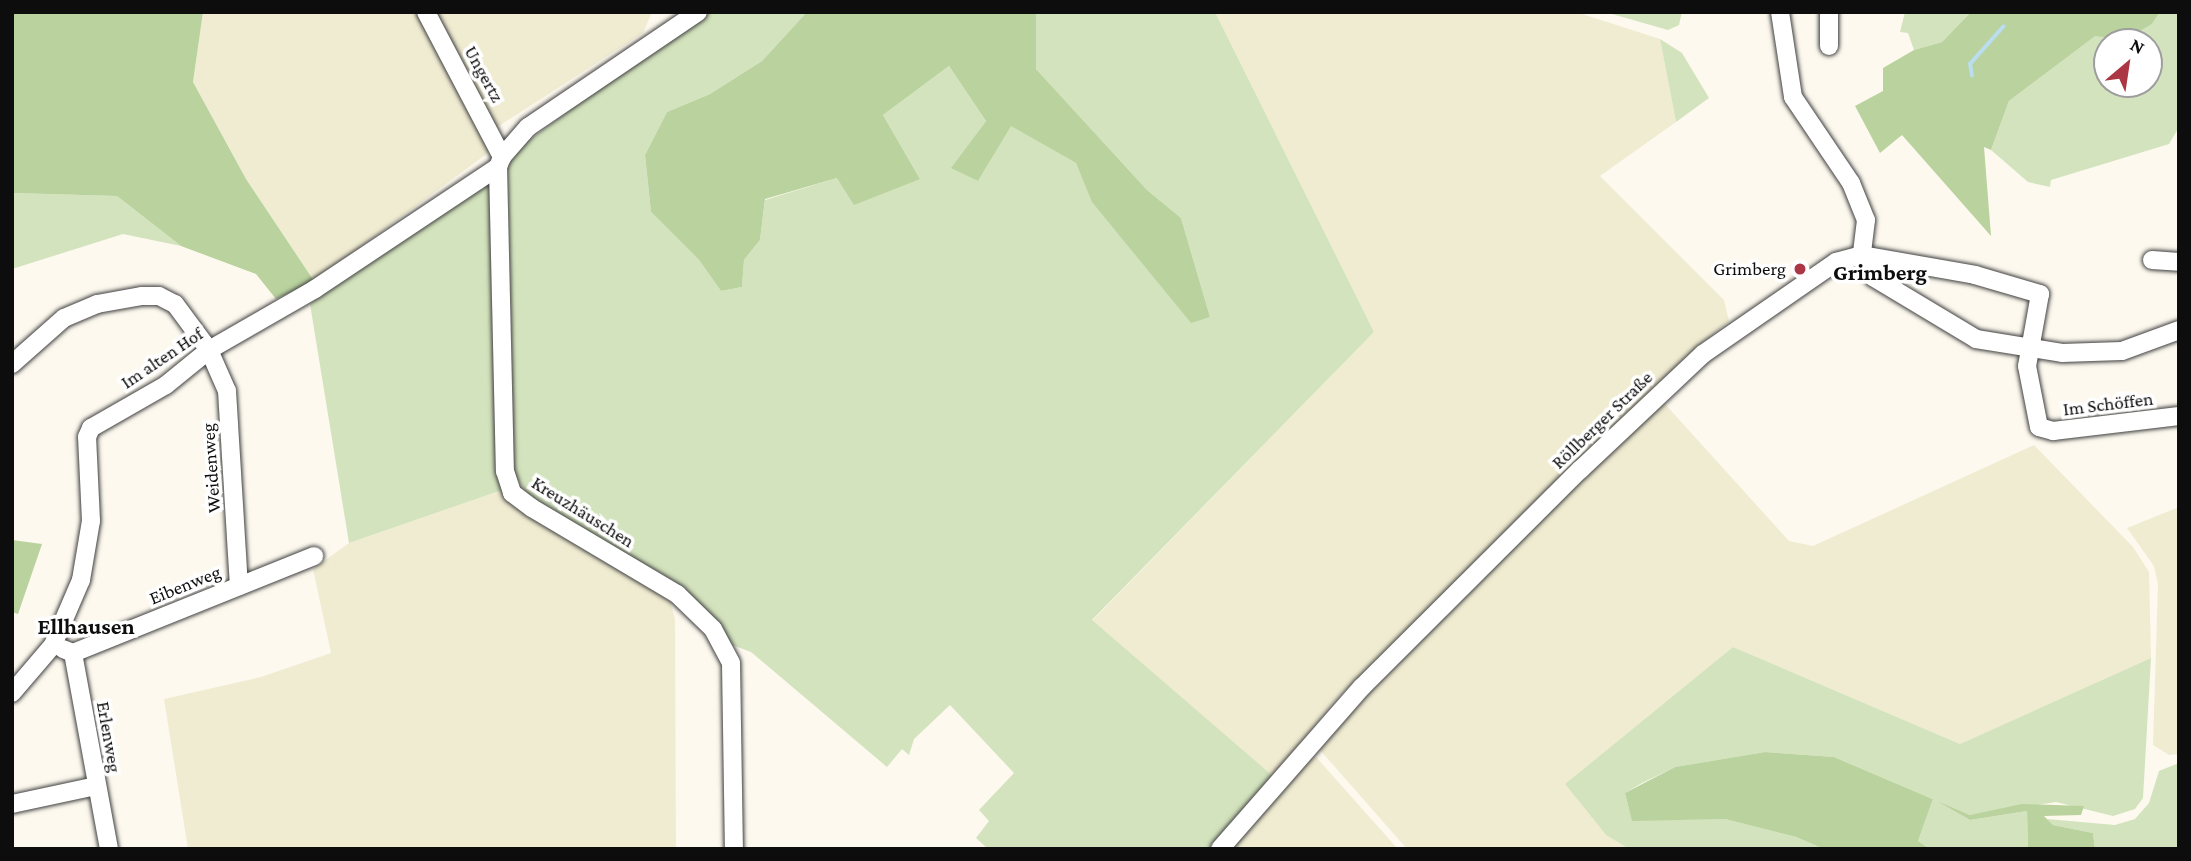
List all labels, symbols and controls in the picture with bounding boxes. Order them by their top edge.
north arrow [2093,28,2163,98]
text: N [2127,34,2148,58]
street label: Ungertz [459,42,509,106]
place label: Grimberg [1713,258,1786,280]
district label: Grimberg [1833,258,1927,286]
marker: Grimberg [1792,261,1808,277]
street label: Im alten Hof [117,322,207,394]
street label: Röllberger Straße [1547,366,1657,474]
street label: Im Schöffen [2062,387,2154,421]
street label: Weidenweg [196,422,226,514]
street label: Kreuzhäuschen [527,471,639,553]
street label: Eibenweg [146,560,224,610]
district label: Ellhausen [37,612,135,640]
street label: Erlenweg [92,700,126,774]

